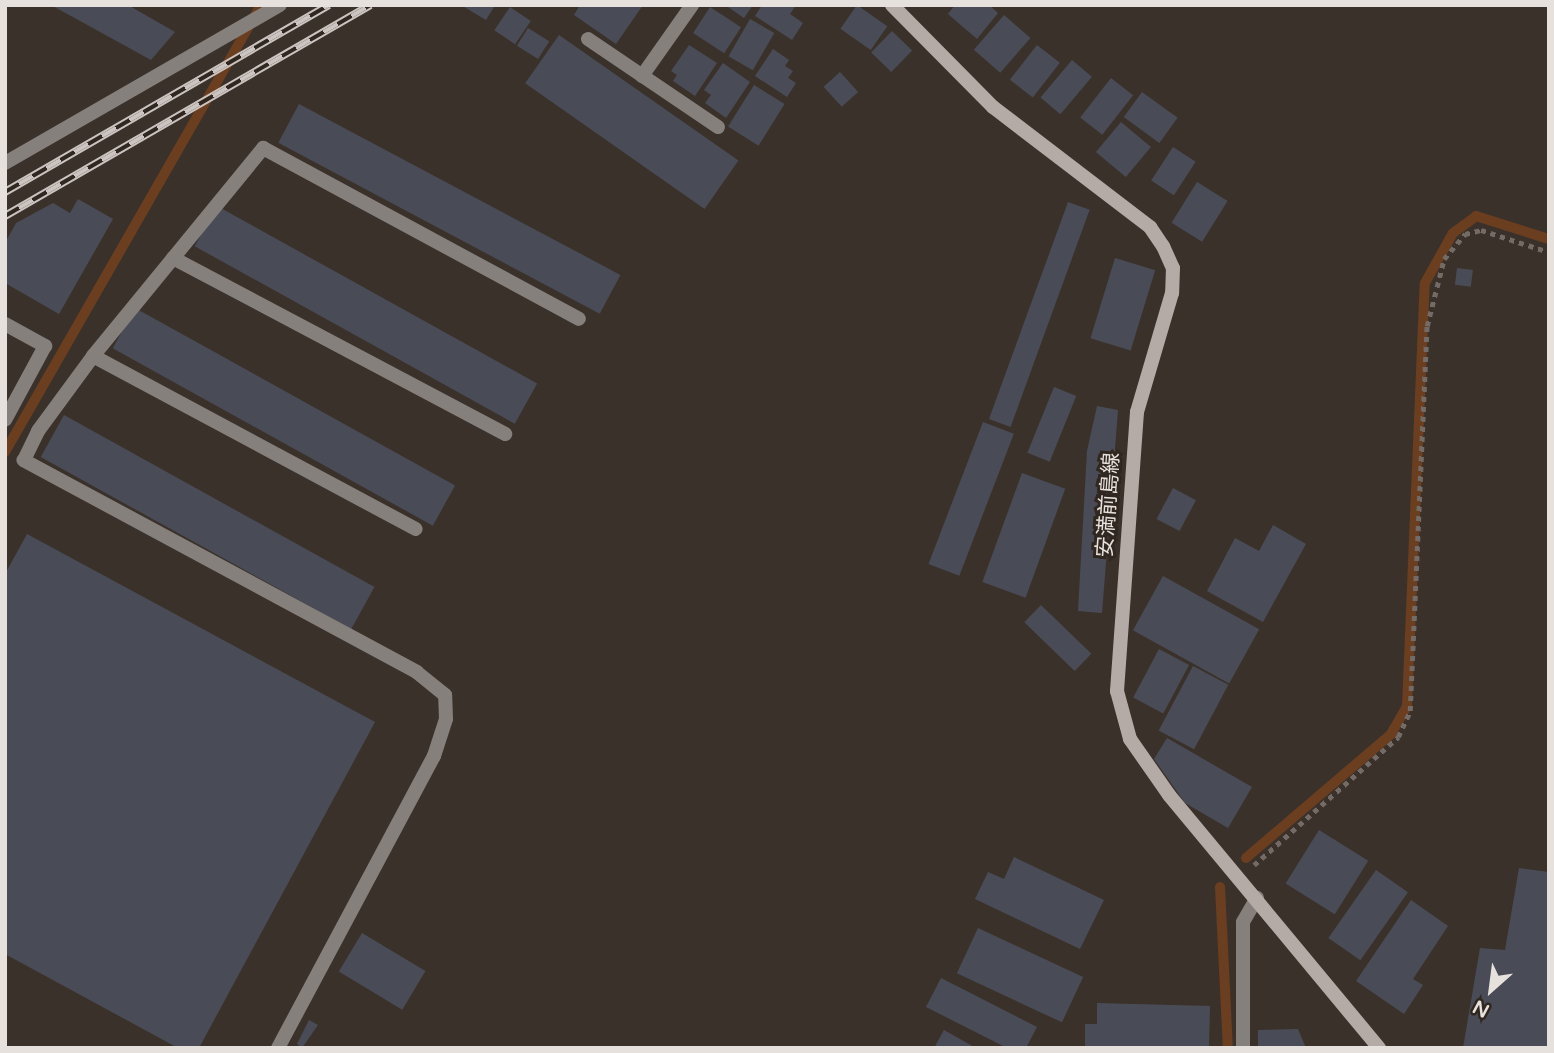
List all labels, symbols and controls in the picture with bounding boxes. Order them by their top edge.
street label: 安満前島線 [1093,452,1125,558]
north arrow [1456,955,1526,1025]
text: N [1469,995,1493,1022]

